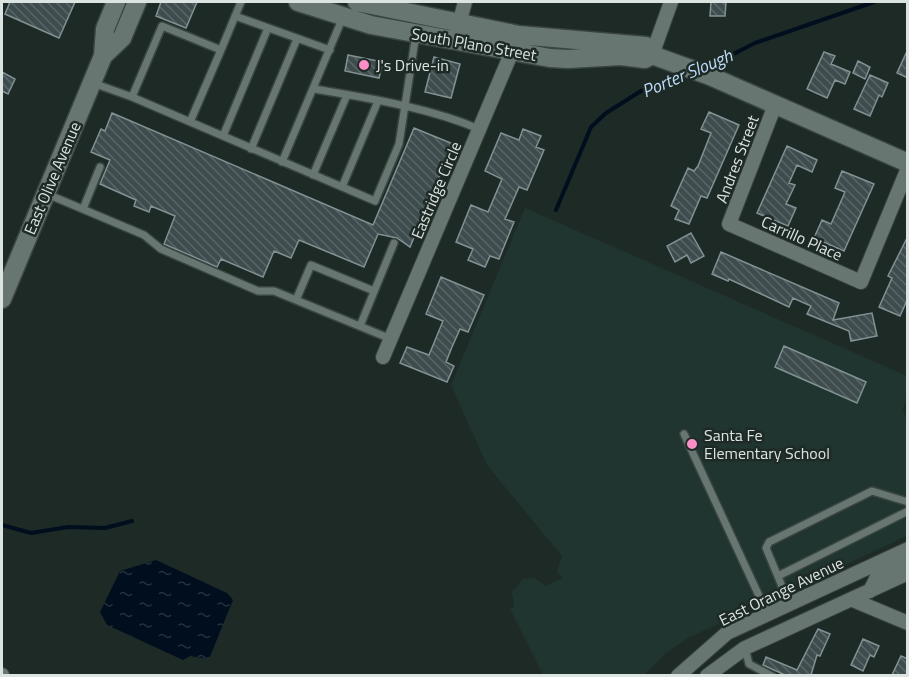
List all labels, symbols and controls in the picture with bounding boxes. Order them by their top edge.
street label: South Plano Street [410,21,539,67]
water label: Porter Slough [637,41,737,104]
place label: J's Drive-in [376,53,449,77]
marker: J's Drive-in [357,58,371,72]
street label: Andres Street [709,111,765,206]
street label: East Olive Avenue [17,118,87,238]
street label: Eastridge Circle [405,138,467,242]
street label: Carrillo Place [757,209,847,267]
place label: Santa Fe Elementary School [704,423,830,465]
marker: Santa Fe Elementary School [685,437,699,451]
street label: East Orange Avenue [715,550,847,632]

